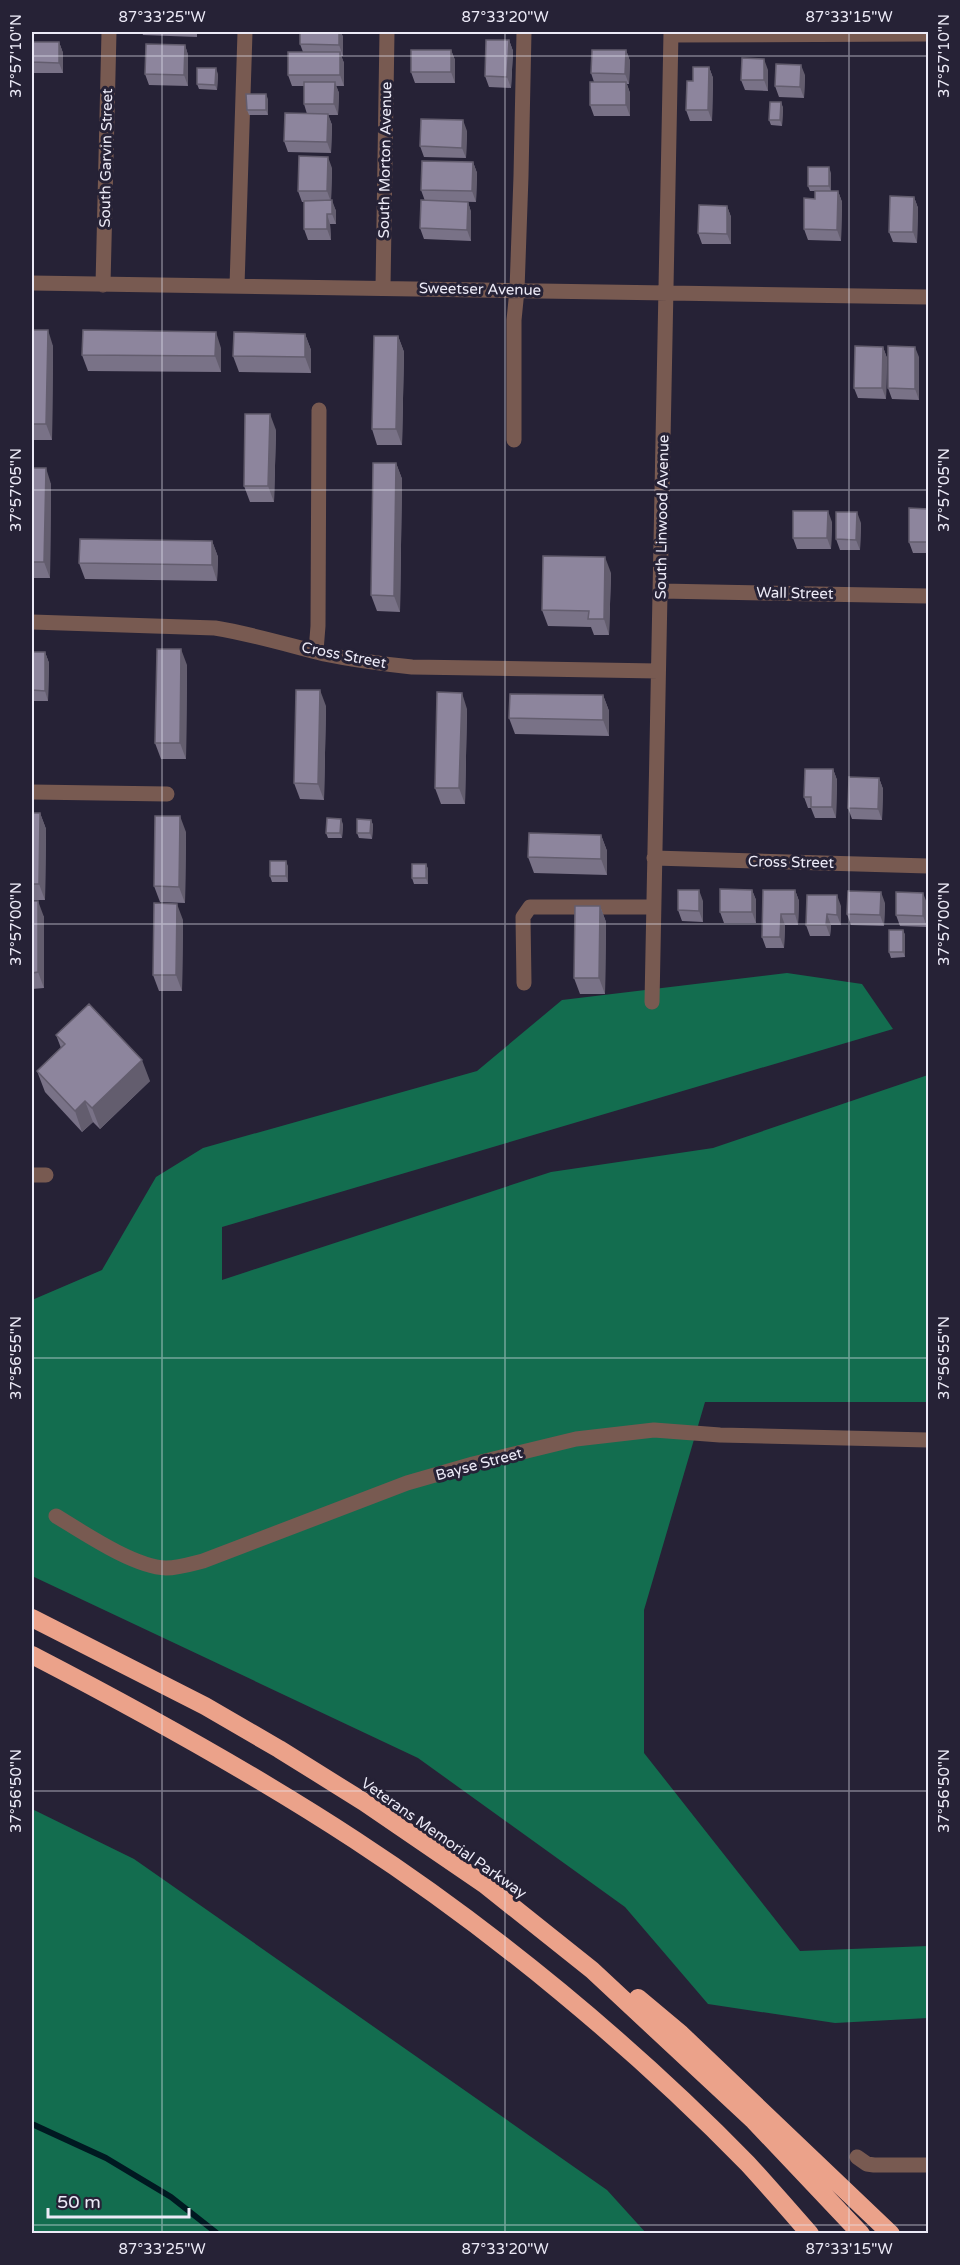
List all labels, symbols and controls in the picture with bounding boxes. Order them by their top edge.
text: 87°33'25"W [118,8,206,26]
text: 87°33'20"W [461,8,549,26]
text: 87°33'15"W [805,8,893,26]
text: 37°57'10"N [7,14,25,98]
text: 37°57'10"N [935,14,953,98]
street label: South Morton Avenue [375,81,395,239]
street label: South Garvin Street [96,88,116,228]
street label: Sweetser Avenue [419,279,541,299]
street label: South Linwood Avenue [652,435,672,599]
text: 37°57'05"N [7,448,25,532]
text: 37°57'05"N [935,448,953,532]
street label: Wall Street [756,583,834,603]
street label: Cross Street [300,638,388,672]
street label: Cross Street [748,852,834,872]
text: 37°57'00"N [7,882,25,966]
text: 37°57'00"N [935,882,953,966]
text: 37°56'55"N [7,1316,25,1400]
text: 37°56'55"N [935,1316,953,1400]
street label: Bayse Street [434,1444,525,1484]
text: 37°56'50"N [7,1749,25,1833]
text: 37°56'50"N [935,1749,953,1833]
street label: Veterans Memorial Parkway [358,1774,530,1902]
scale bar [48,2181,189,2219]
text: 50 m [57,2191,101,2213]
text: 87°33'25"W [118,2240,206,2258]
text: 87°33'20"W [461,2240,549,2258]
text: 87°33'15"W [805,2240,893,2258]

